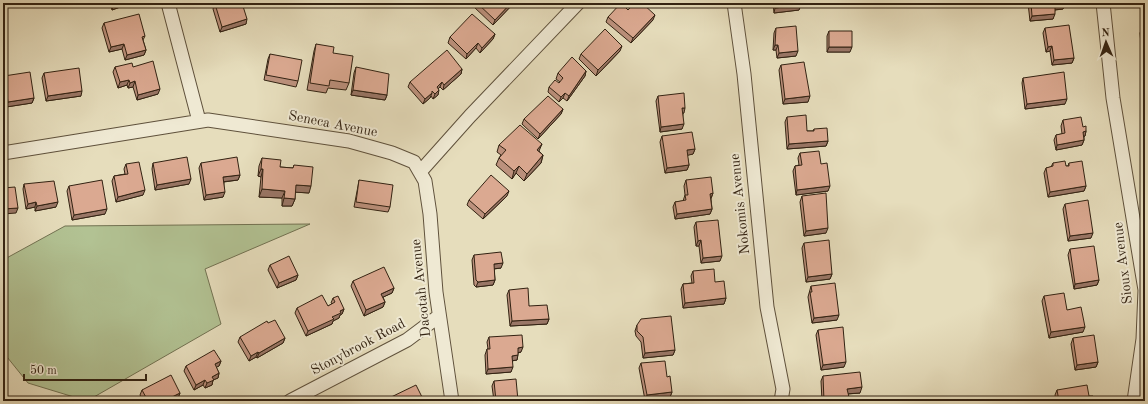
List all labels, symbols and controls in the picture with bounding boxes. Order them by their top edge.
north arrow [1086,22,1126,62]
text: N [1101,28,1111,39]
street label: Seneca Avenue [287,108,379,140]
street label: Nokomis Avenue [728,153,752,255]
street label: Sioux Avenue [1111,221,1135,305]
street label: Dacotah Avenue [409,238,433,338]
street label: Stonybrook Road [308,316,408,378]
scale bar [24,356,146,382]
text: 50 m [30,364,57,377]

